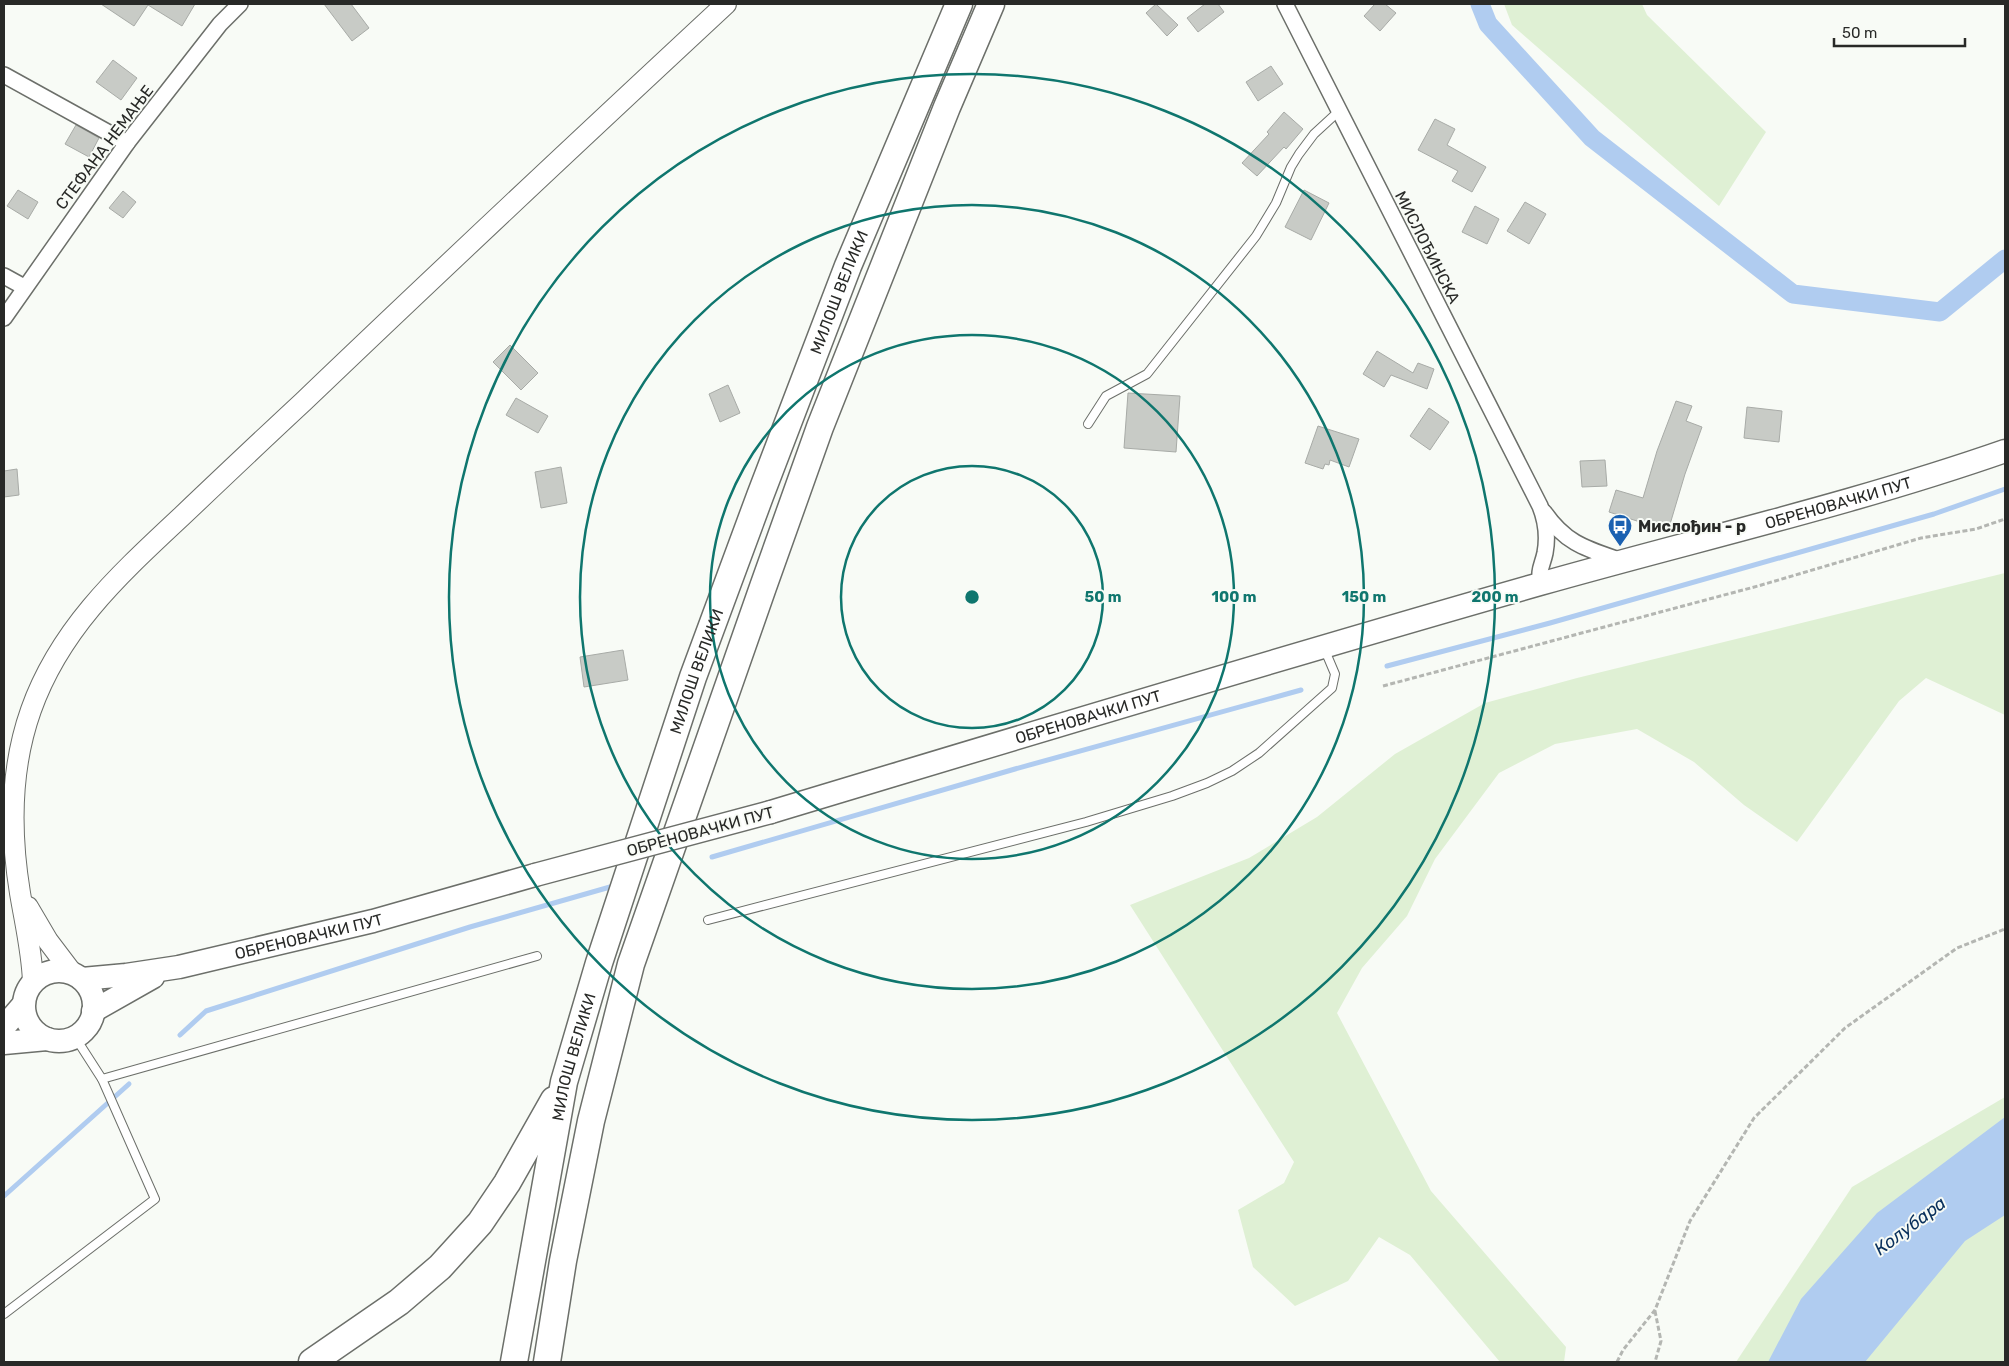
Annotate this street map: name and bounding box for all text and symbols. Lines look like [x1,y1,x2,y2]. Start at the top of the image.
scale bar [1834,15,1965,47]
text: 50 m [1842,24,1877,42]
street label: СТЕФАНА НЕМАЊЕ [52,82,157,213]
street label: МИСЛОЂИНСКА [1391,188,1464,307]
street label: МИЛОШ ВЕЛИКИ [806,227,872,357]
street label: ОБРЕНОВАЧКИ ПУТ [1763,473,1914,533]
bus stop icon: Мислођин - р [1607,513,1633,547]
place label: Мислођин - р [1638,517,1746,536]
centre of rings [963,588,981,606]
text: 50 m [1085,588,1121,606]
text: 100 m [1212,588,1256,606]
text: 150 m [1342,588,1386,606]
text: 200 m [1471,588,1519,606]
street label: МИЛОШ ВЕЛИКИ [666,606,727,737]
street label: ОБРЕНОВАЧКИ ПУТ [1013,686,1163,748]
street label: ОБРЕНОВАЧКИ ПУТ [625,803,776,860]
street label: ОБРЕНОВАЧКИ ПУТ [233,910,385,963]
street label: МИЛОШ ВЕЛИКИ [548,991,600,1122]
water label: Колубара [1870,1192,1950,1260]

